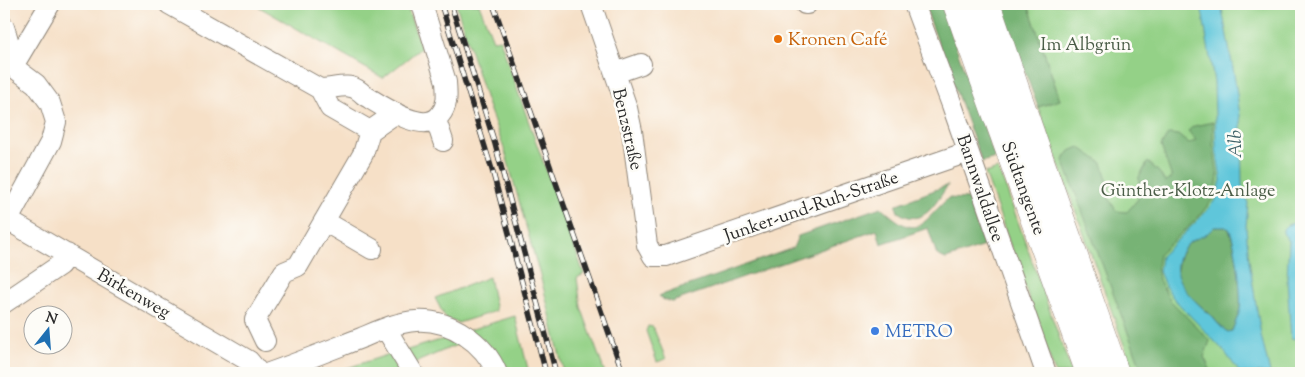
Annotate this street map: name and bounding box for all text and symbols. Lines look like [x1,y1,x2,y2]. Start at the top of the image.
place label: Kronen Café [788,28,887,54]
marker: Kronen Café [772,33,784,45]
park label: Im Albgrün [1041,33,1132,59]
street label: Benzstraße [604,86,648,173]
water label: Alb [1223,130,1250,158]
street label: Bannwaldallee [949,131,1010,246]
street label: Südtangente [993,138,1051,239]
street label: Junker-und-Ruh-Straße [720,166,902,250]
park label: Günther-Klotz-Anlage [1101,179,1275,205]
street label: Birkenweg [91,263,175,326]
north arrow [22,304,72,354]
text: N [43,308,59,331]
place label: METRO [885,320,953,346]
marker: METRO [869,325,881,337]

